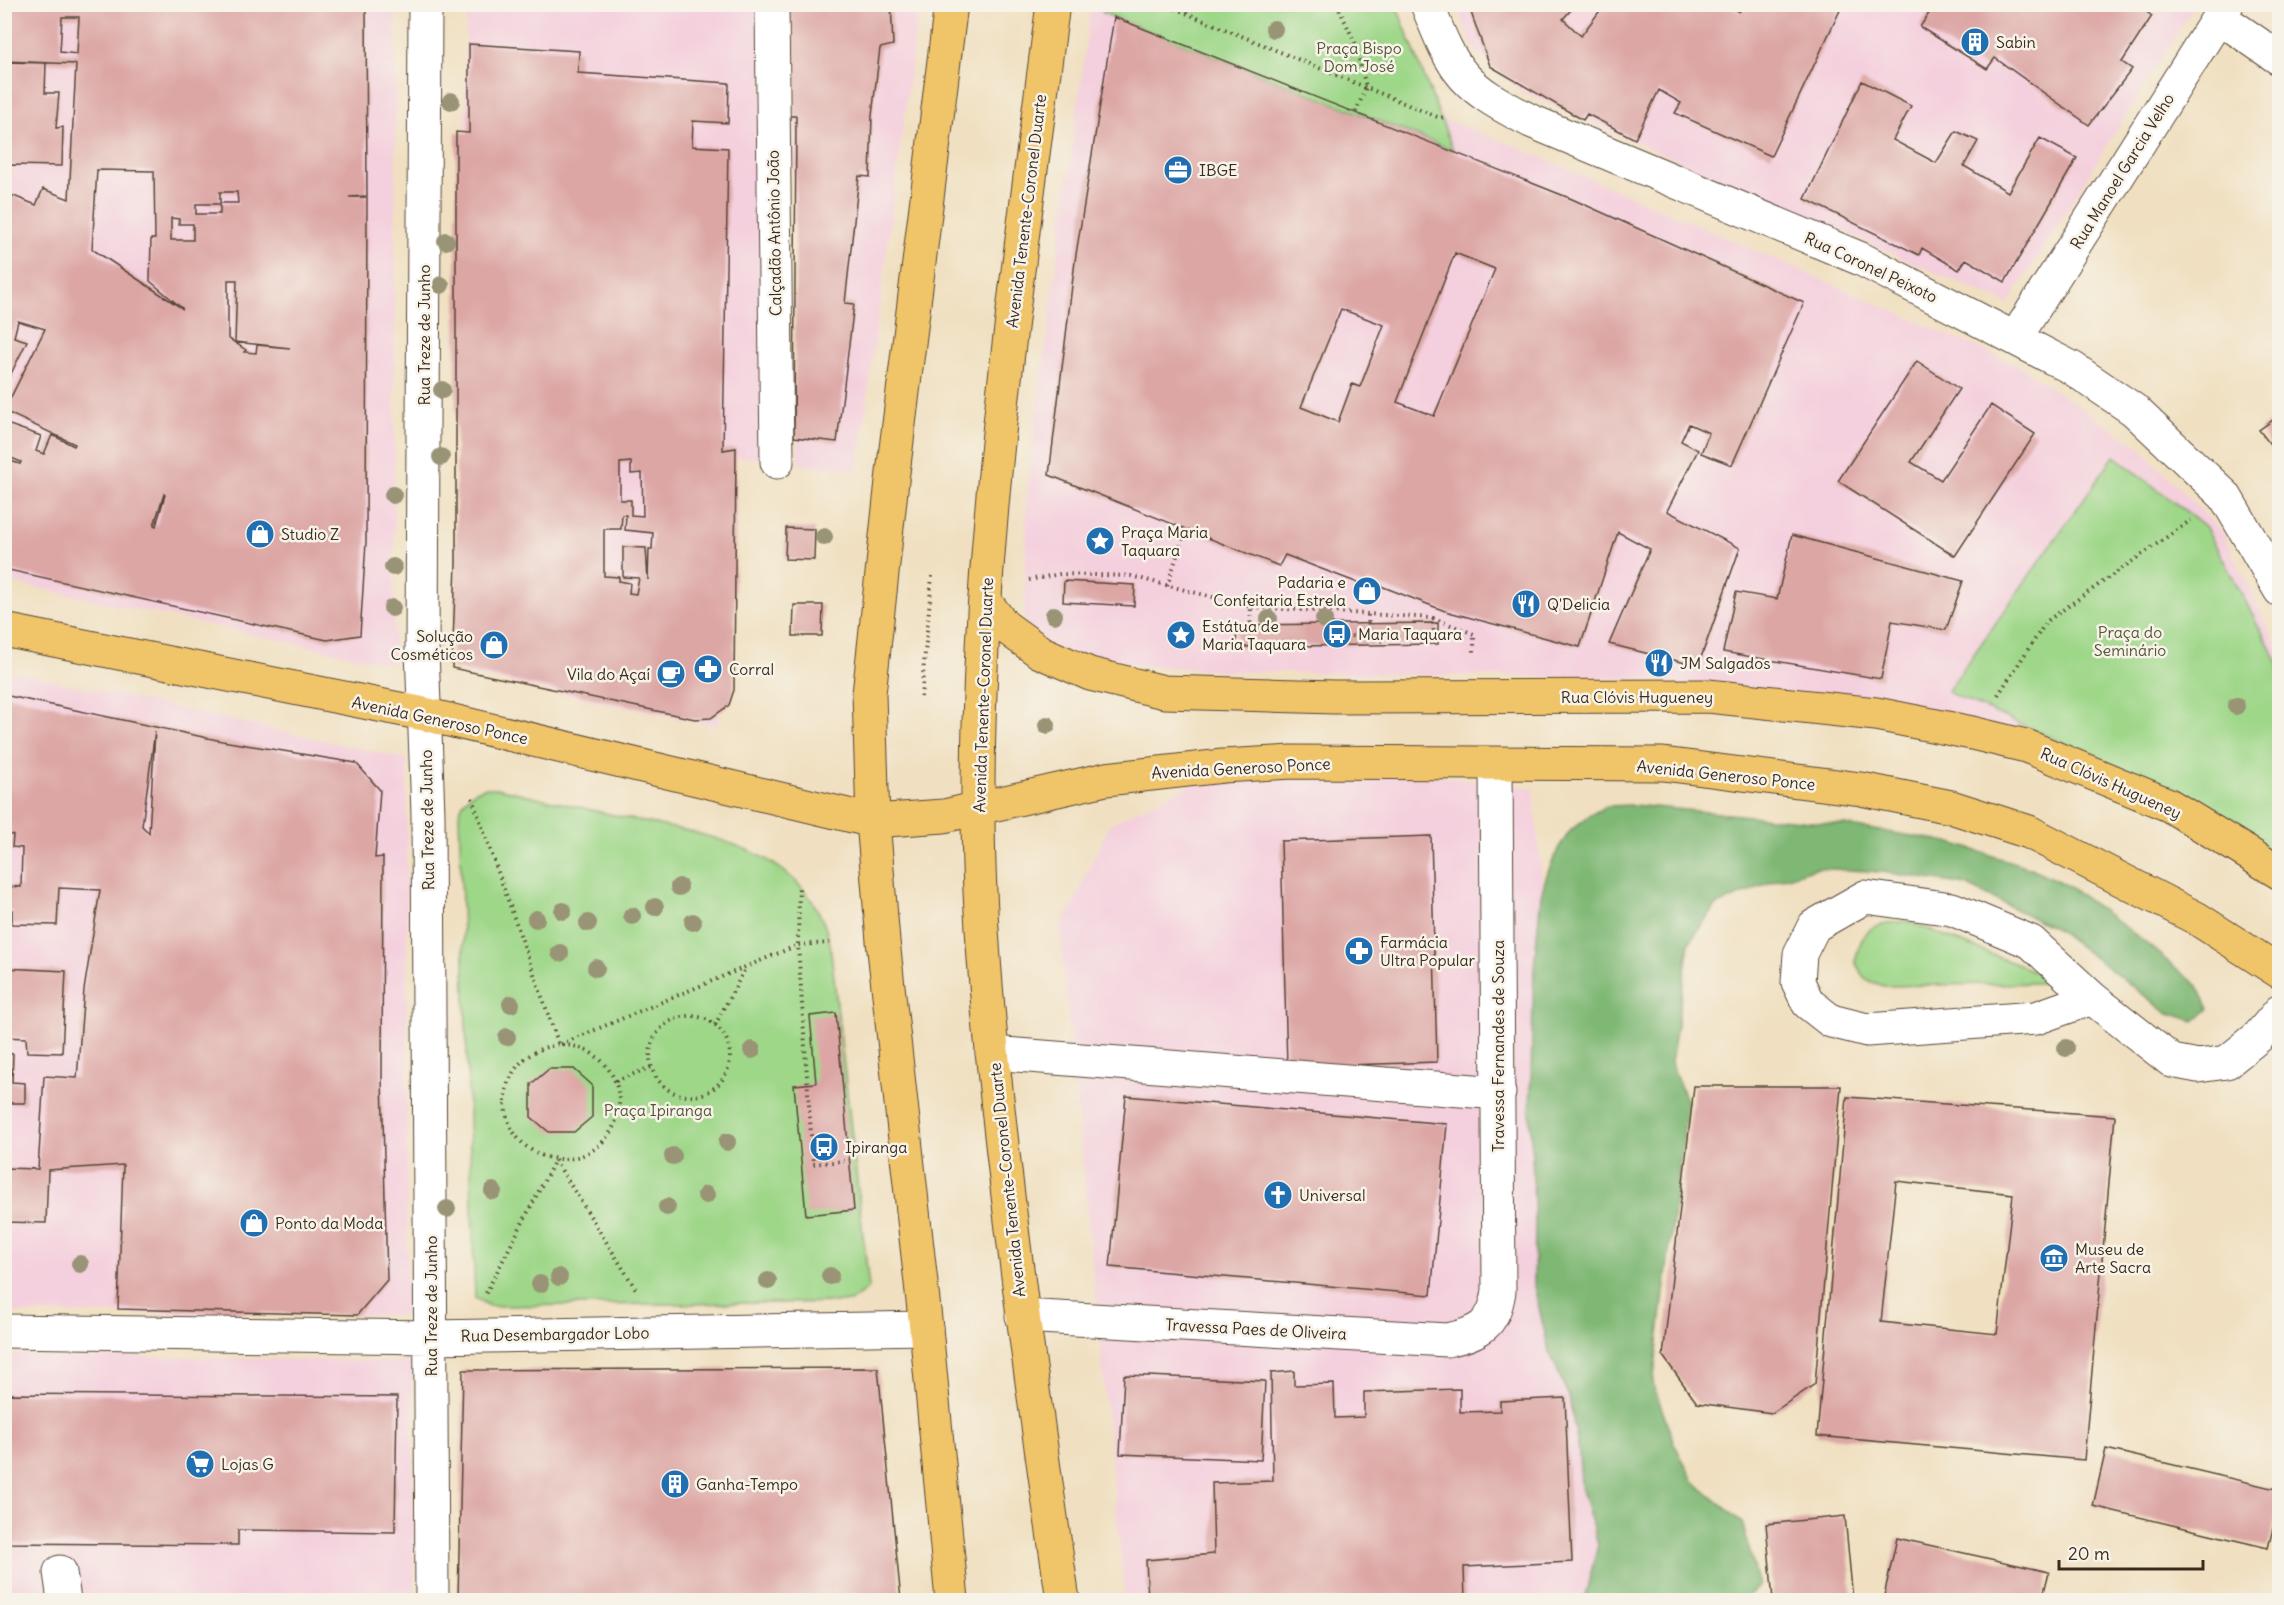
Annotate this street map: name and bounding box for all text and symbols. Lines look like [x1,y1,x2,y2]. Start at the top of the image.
building icon: Sabin [1959,26,1991,58]
place label: Sabin [1996,32,2036,52]
park label: Praça Bispo Dom José [1316,38,1402,76]
street label: Rua Manoel Garcia Velho [2066,89,2178,253]
street label: Avenida Tenente-Coronel Duarte [1002,93,1050,329]
street label: Calçadão Antônio João [763,150,785,316]
office icon: IBGE [1162,154,1194,186]
place label: IBGE [1199,160,1237,180]
street label: Rua Coronel Peixoto [1801,227,1941,307]
street label: Rua Treze de Junho [414,265,434,405]
shop icon: Studio Z [244,518,276,550]
place label: Praça Maria Taquara [1121,522,1208,560]
place label: Studio Z [281,524,339,544]
place icon: Praça Maria Taquara [1084,525,1116,557]
place label: Padaria e Confeitaria Estrela [1213,572,1346,610]
shop icon: Padaria e Confeitaria Estrela [1351,575,1383,607]
street label: Avenida Tenente-Coronel Duarte [969,577,997,813]
restaurant icon: Q'Delicia [1510,588,1542,620]
place label: Q'Delicia [1547,594,1610,614]
place label: Estátua de Maria Taquara [1202,616,1306,654]
bus stop icon: Maria Taquara [1321,618,1353,650]
place icon: Estátua de Maria Taquara [1165,619,1197,651]
park label: Praça do Seminário [2094,622,2166,660]
place label: Maria Taquara [1358,624,1462,644]
place label: Solução Cosméticos [390,626,473,664]
shop icon: Solução Cosméticos [478,629,510,661]
restaurant icon: JM Salgados [1643,647,1675,679]
pharmacy icon: Corral [692,653,724,685]
place label: JM Salgados [1680,653,1770,673]
cafe icon: Vila do Açaí [655,658,687,690]
place label: Corral [729,659,774,679]
place label: Vila do Açaí [567,664,650,684]
street label: Rua Clóvis Hugueney [1561,687,1713,707]
street label: Avenida Generoso Ponce [350,692,530,748]
street label: Rua Clóvis Hugueney [2037,743,2185,823]
street label: Rua Treze de Junho [416,749,438,891]
street label: Avenida Generoso Ponce [1151,753,1331,783]
street label: Avenida Generoso Ponce [1636,756,1816,794]
place label: Farmácia Ultra Popular [1380,932,1476,970]
pharmacy icon: Farmácia Ultra Popular [1343,935,1375,967]
street label: Travessa Fernandes de Souza [1488,940,1508,1152]
street label: Avenida Tenente-Coronel Duarte [985,1062,1029,1298]
park label: Praça Ipiranga [604,1100,712,1120]
bus stop icon: Ipiranga [808,1131,840,1163]
place label: Ipiranga [845,1137,907,1157]
church icon: Universal [1262,1179,1294,1211]
place label: Universal [1299,1185,1366,1205]
shop icon: Ponto da Moda [238,1207,270,1239]
place label: Ponto da Moda [275,1213,383,1233]
street label: Rua Treze de Junho [421,1236,441,1376]
place label: Museu de Arte Sacra [2075,1239,2151,1277]
museum icon: Museu de Arte Sacra [2038,1242,2070,1274]
street label: Travessa Paes de Oliveira [1165,1314,1347,1344]
street label: Rua Desembargador Lobo [461,1322,649,1346]
supermarket icon: Lojas G [184,1448,216,1480]
place label: Lojas G [221,1454,274,1474]
building icon: Ganha-Tempo [659,1468,691,1500]
place label: Ganha-Tempo [696,1474,798,1494]
scale bar [2059,1533,2203,1571]
text: 20 m [2068,1542,2110,1565]

